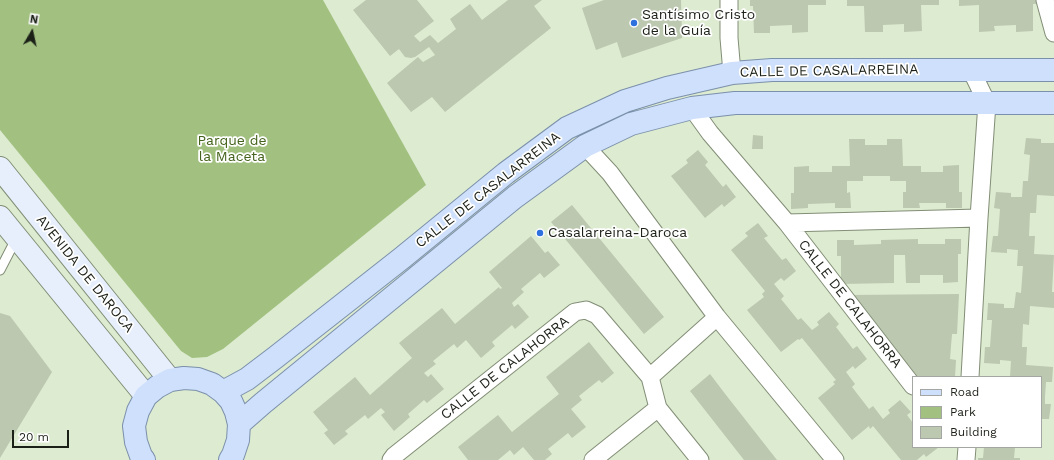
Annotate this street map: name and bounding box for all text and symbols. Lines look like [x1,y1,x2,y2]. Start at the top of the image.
place label: Santísimo Cristo de la Guía [642,7,755,40]
north arrow [12,12,52,52]
text: N [29,13,39,27]
marker: Santísimo Cristo de la Guía [629,18,639,28]
street label: CALLE DE CASALARREINA [739,61,919,81]
street label: CALLE DE CASALARREINA [412,128,564,252]
park label: Parque de la Maceta [197,133,267,166]
street label: AVENIDA DE DAROCA [33,212,137,336]
place label: Casalarreina-Daroca [548,225,687,241]
marker: Casalarreina-Daroca [535,228,545,238]
street label: CALLE DE CALAHORRA [795,237,905,371]
street label: CALLE DE CALAHORRA [438,313,572,423]
legend [912,376,1042,448]
text: Road [950,385,979,399]
text: Park [950,405,976,419]
scale bar [14,422,71,448]
text: Building [950,425,997,439]
text: 20 m [19,430,49,444]

